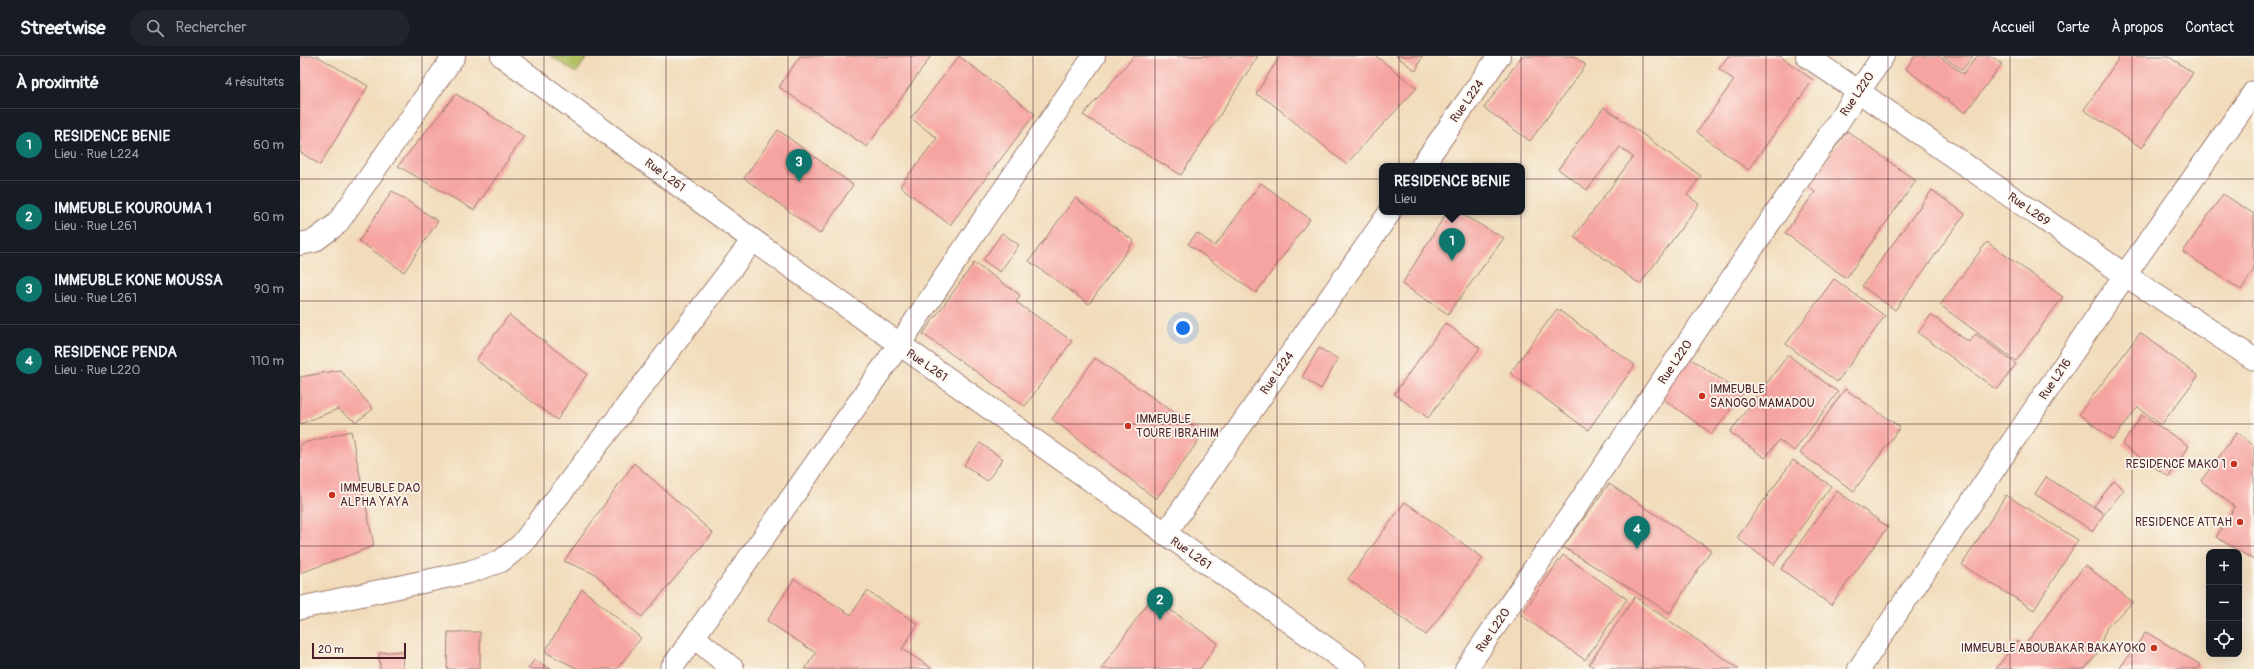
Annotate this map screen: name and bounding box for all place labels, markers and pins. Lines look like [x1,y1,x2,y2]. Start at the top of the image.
pin: 3 [786,149,812,182]
pin: 1 [1439,228,1465,261]
place label: IMMEUBLE SANOGO MAMADOU [1710,382,1815,411]
marker: IMMEUBLE SANOGO MAMADOU [1697,391,1707,401]
place label: IMMEUBLE TOURE IBRAHIM [1136,412,1219,441]
marker: IMMEUBLE TOURE IBRAHIM [1123,421,1133,431]
place label: RESIDENCE MAKO 1 [2125,457,2226,472]
marker: RESIDENCE MAKO 1 [2229,459,2239,469]
place label: IMMEUBLE DAO ALPHA YAYA [340,481,421,510]
marker: IMMEUBLE DAO ALPHA YAYA [327,490,337,500]
place label: RESIDENCE ATTAH [2135,515,2232,530]
pin: 4 [1624,516,1650,549]
marker: RESIDENCE ATTAH [2235,517,2245,527]
pin: 2 [1147,587,1173,620]
place label: IMMEUBLE ABOUBAKAR BAKAYOKO [1961,641,2146,656]
marker: IMMEUBLE ABOUBAKAR BAKAYOKO [2149,643,2159,653]

